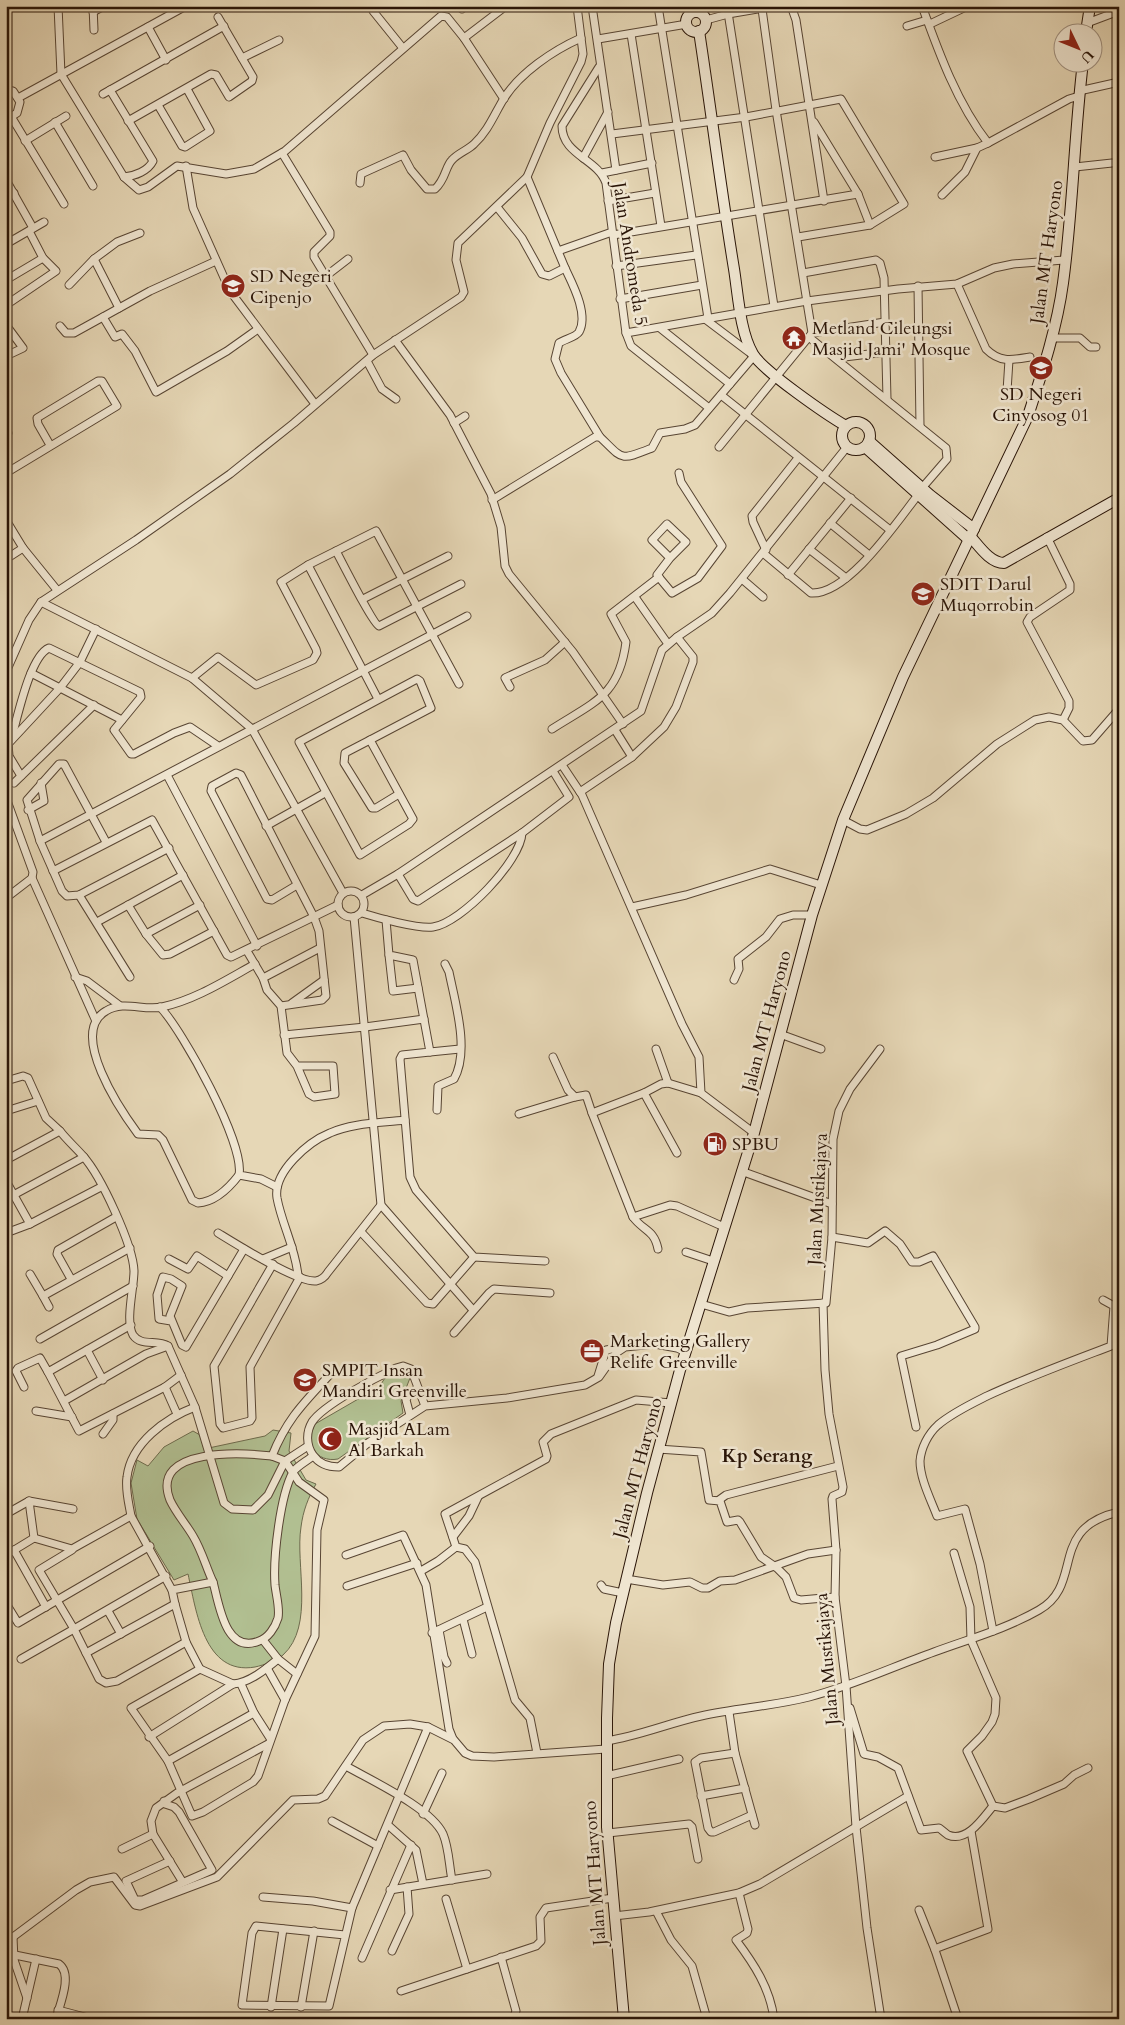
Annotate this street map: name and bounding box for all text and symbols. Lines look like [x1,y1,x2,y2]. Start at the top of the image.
north arrow [1052,22,1102,72]
text: U [1076,46,1098,68]
street label: Jalan Andromeda 5 [606,177,654,328]
street label: Jalan MT Haryono [1024,178,1069,328]
place label: SD Negeri Cipenjo [250,264,332,310]
school or university icon: SD Negeri Cipenjo [220,273,246,299]
place label: Metland Cileungsi Masjid Jami' Mosque [812,316,971,362]
temple icon: Metland Cileungsi Masjid Jami' Mosque [781,325,807,351]
school or university icon: SD Negeri Cinyosog 01 [1028,355,1054,381]
place label: SD Negeri Cinyosog 01 [992,382,1090,428]
place label: SDIT Darul Muqorrobin [940,572,1035,618]
school or university icon: SDIT Darul Muqorrobin [910,581,936,607]
street label: Jalan MT Haryono [735,948,798,1097]
fuel station icon: SPBU [702,1131,728,1157]
place label: SPBU [732,1132,779,1157]
street label: Jalan Mustikajaya [802,1132,834,1269]
place label: Marketing Gallery Relife Greenville [610,1329,751,1375]
office icon: Marketing Gallery Relife Greenville [579,1338,605,1364]
place label: SMPIT Insan Mandiri Greenville [322,1358,467,1404]
school or university icon: SMPIT Insan Mandiri Greenville [292,1367,318,1393]
street label: Jalan MT Haryono [606,1395,669,1544]
place label: Masjid ALam Al Barkah [348,1417,451,1463]
mosque icon: Masjid ALam Al Barkah [317,1426,343,1452]
district label: Kp Serang [722,1443,813,1469]
street label: Jalan Mustikajaya [809,1592,845,1729]
street label: Jalan MT Haryono [577,1800,613,1949]

